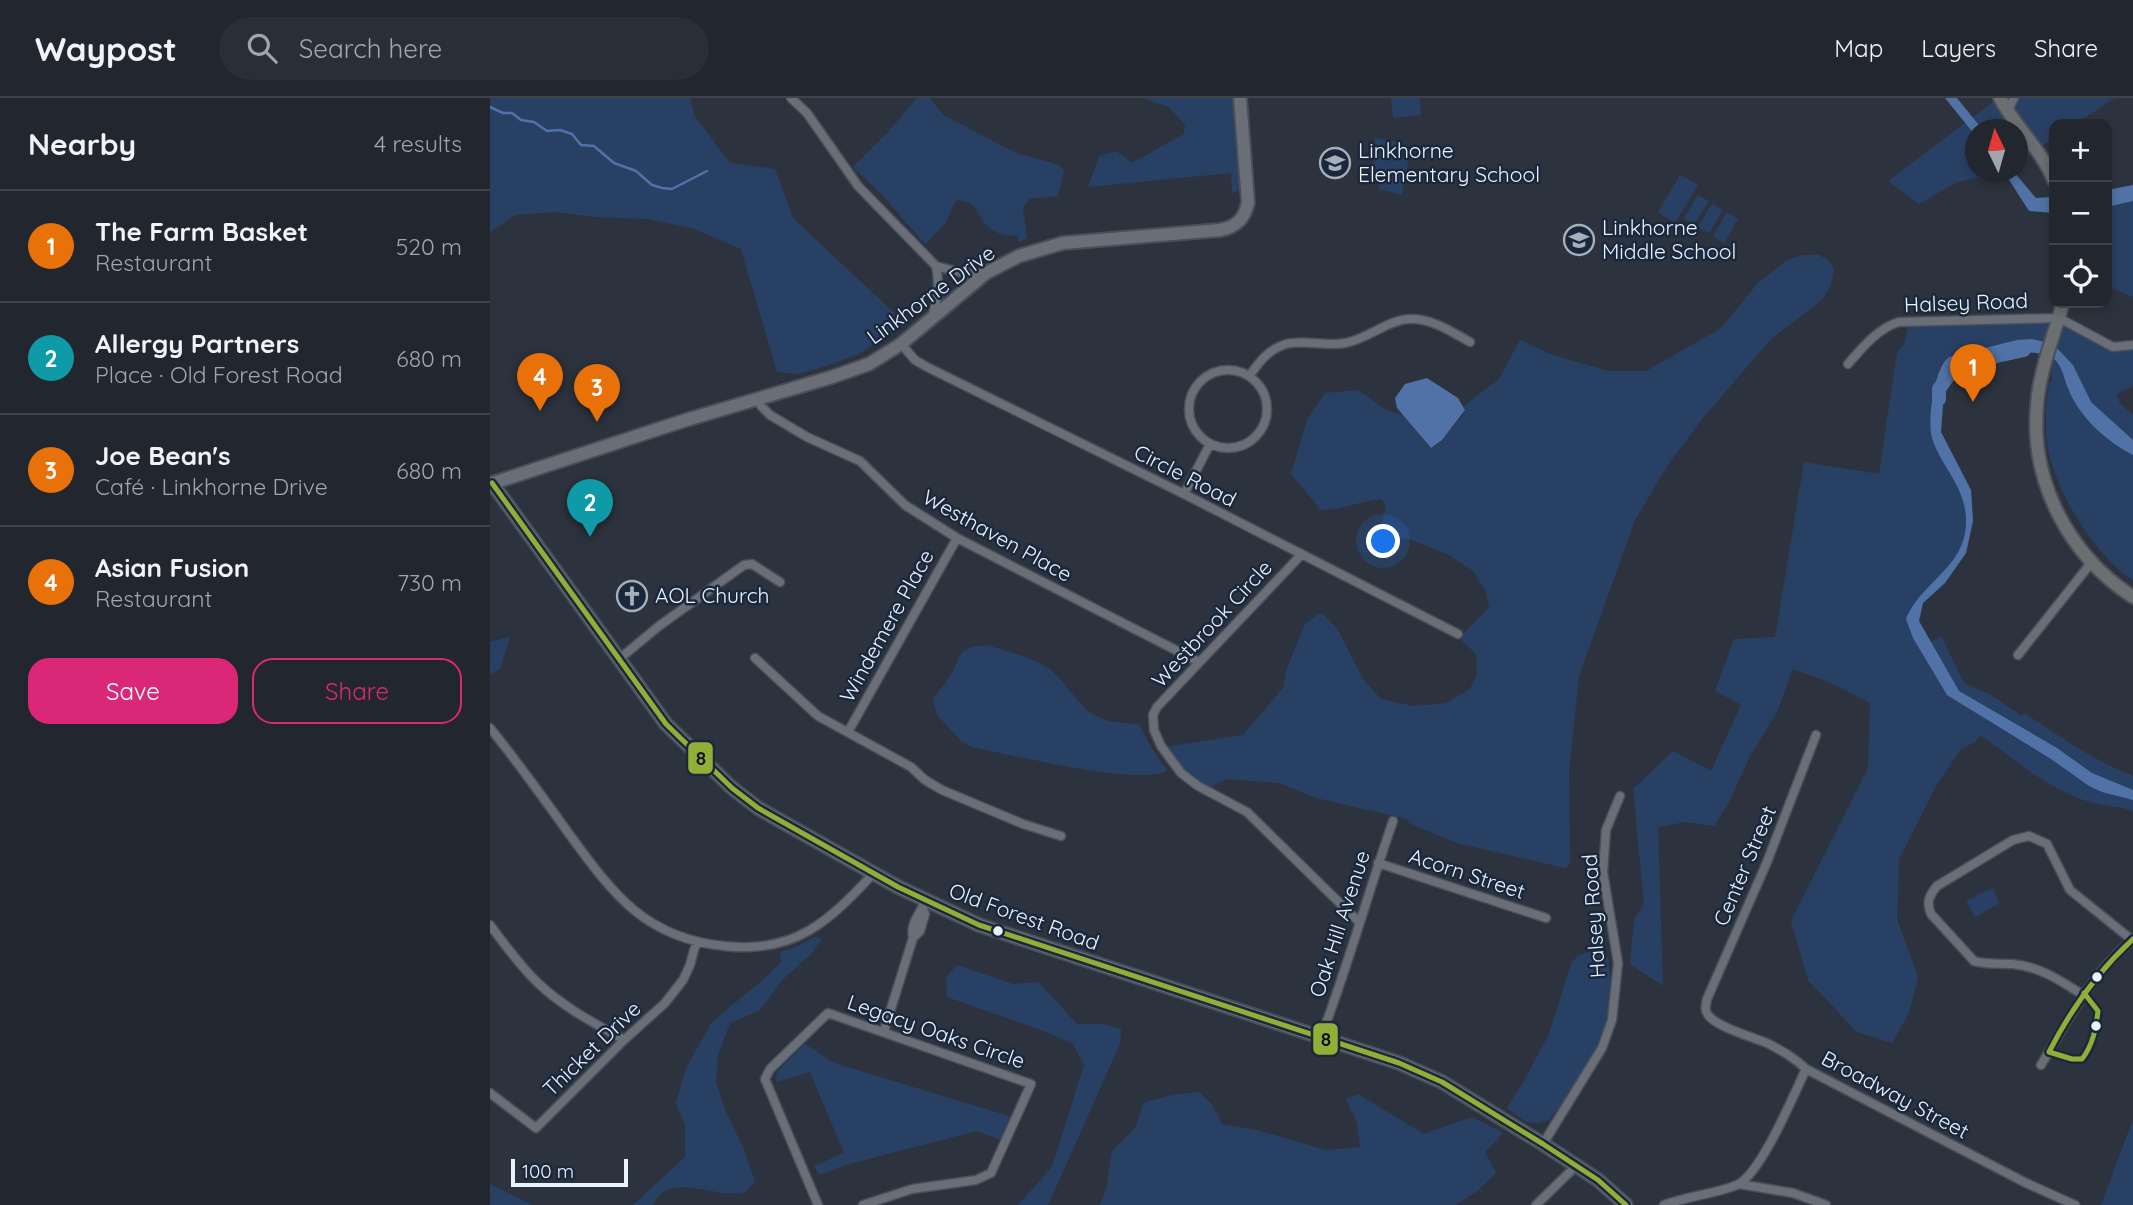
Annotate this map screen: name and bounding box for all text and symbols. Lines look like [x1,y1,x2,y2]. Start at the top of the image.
search box [219,17,709,80]
text: Waypost [35,28,177,69]
icon: search [243,29,281,67]
text: Search here [299,32,442,65]
text: Map [1834,33,1883,63]
text: Layers [1921,33,1996,63]
text: Share [2034,33,2098,63]
north arrow [1965,119,2028,182]
map controls [2049,119,2112,308]
button: + [2049,119,2112,182]
text: Nearby [28,125,136,163]
text: 4 results [374,129,462,158]
place label: Linkhorne Elementary School [1358,137,1540,187]
school or university icon: Linkhorne Elementary School [1318,146,1352,180]
button: − [2049,182,2112,245]
place label: Linkhorne Middle School [1602,214,1736,264]
text: The Farm Basket [95,215,308,248]
school or university icon: Linkhorne Middle School [1562,223,1596,257]
text: 1 [47,232,55,261]
text: 520 m [396,232,462,261]
street label: Linkhorne Drive [861,239,1000,349]
button: locate [2049,245,2112,308]
text: Restaurant [95,248,212,277]
street label: Halsey Road [1904,287,2028,317]
text: Allergy Partners [95,327,299,360]
text: 2 [44,344,58,373]
text: 680 m [396,344,462,373]
pin: 1 [1950,344,1996,402]
pin: 4 [517,353,563,411]
text: Place · Old Forest Road [95,360,343,389]
pin: 3 [574,364,620,422]
street label: Circle Road [1130,438,1241,512]
text: Joe Bean's [95,439,231,472]
text: 3 [45,456,57,485]
text: 680 m [396,456,462,485]
text: Café · Linkhorne Drive [95,472,328,501]
pin: 2 [567,479,613,537]
street label: Westhaven Place [918,483,1077,587]
your location [1366,524,1400,558]
street label: Windemere Place [833,545,939,706]
text: Asian Fusion [95,551,249,584]
street label: Westbrook Circle [1146,554,1277,692]
text: 4 [44,568,58,597]
text: 730 m [397,568,462,597]
church icon: AOL Church [615,579,649,613]
place label: AOL Church [655,582,770,608]
text: Restaurant [95,584,212,613]
button: Save [28,658,238,724]
button: Share [252,658,462,724]
line badge: 8 [687,741,714,775]
text: 8 [696,746,706,770]
street label: Center Street [1707,802,1781,930]
street label: Acorn Street [1406,842,1529,904]
street label: Oak Hill Avenue [1303,847,1375,1000]
street label: Halsey Road [1576,853,1610,979]
street label: Old Forest Road [946,877,1103,955]
unlabelled marker [991,924,1005,938]
unlabelled marker [2090,970,2104,984]
street label: Legacy Oaks Circle [844,988,1028,1074]
street label: Thicket Drive [537,995,646,1101]
unlabelled marker [2089,1019,2103,1033]
line badge: 8 [1312,1022,1339,1056]
text: 8 [1321,1027,1331,1051]
street label: Broadway Street [1817,1044,1974,1144]
scale bar [511,1156,628,1188]
text: 100 m [522,1159,574,1183]

